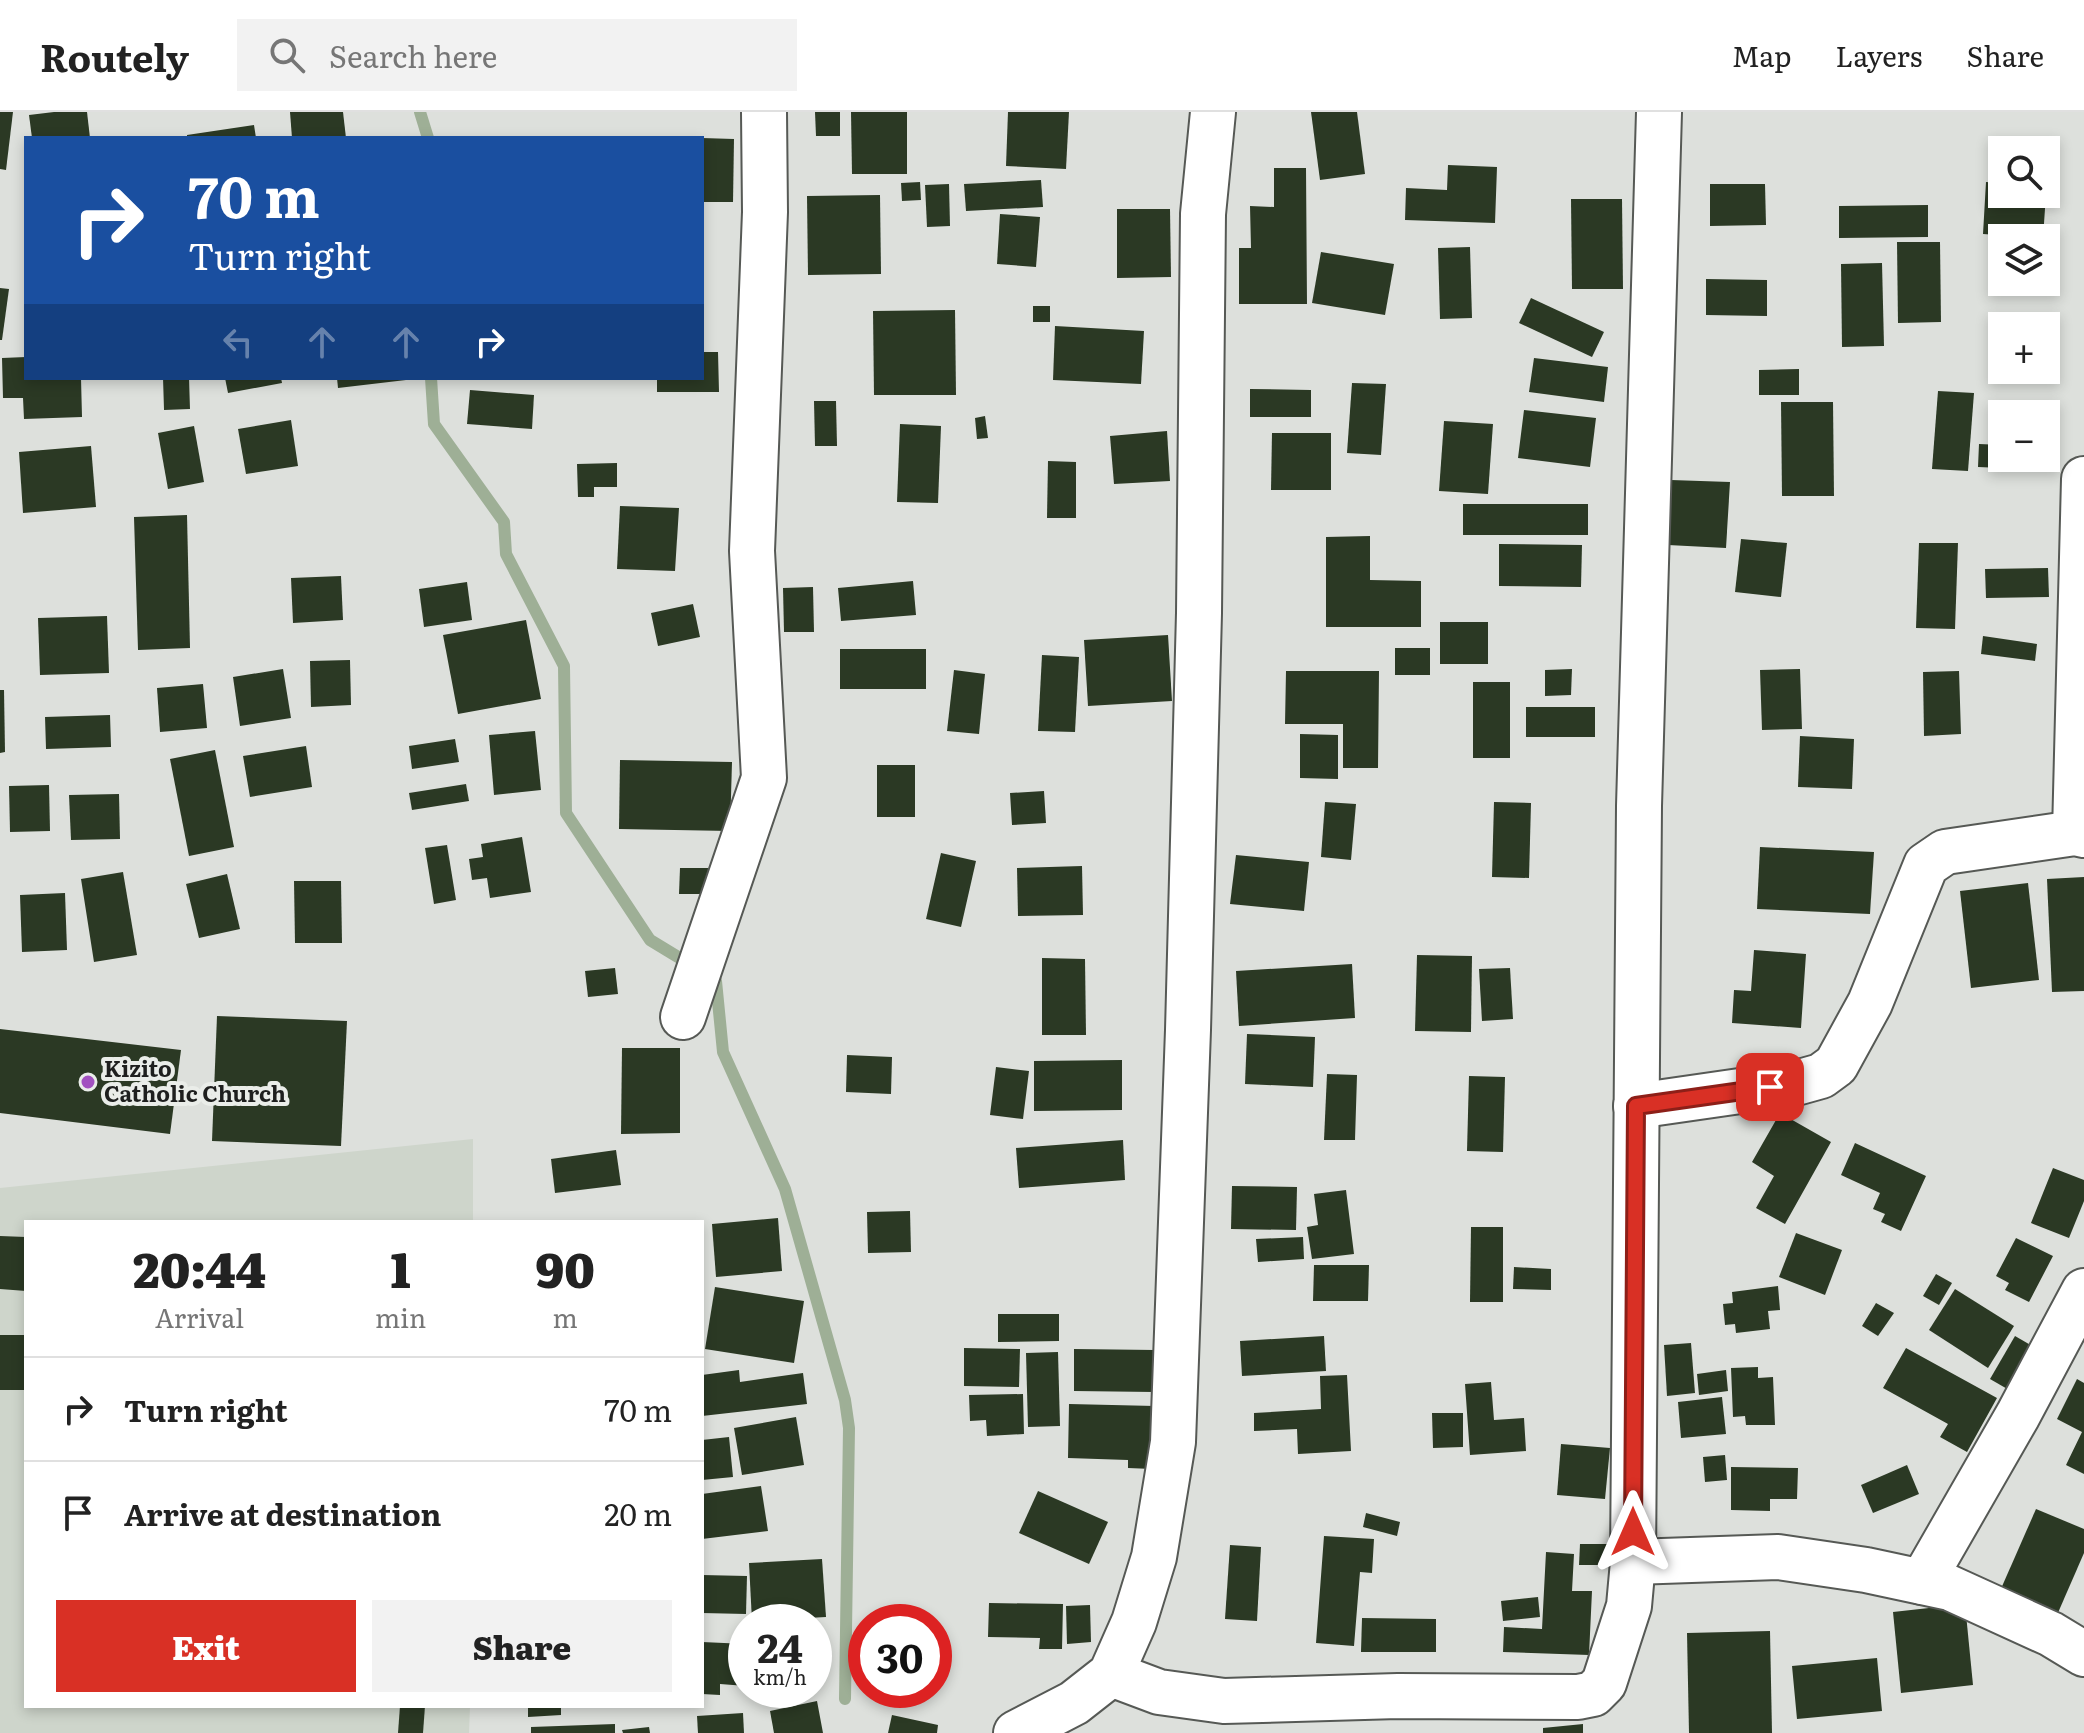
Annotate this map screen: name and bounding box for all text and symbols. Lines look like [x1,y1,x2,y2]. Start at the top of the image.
search box [237,19,797,91]
text: Routely [40,27,189,84]
icon: search [265,33,309,77]
text: Search here [329,33,497,77]
text: Map [1732,34,1791,76]
text: Layers [1835,34,1922,76]
text: Share [1966,34,2044,76]
map controls [1988,136,2060,472]
button: search [1988,136,2060,208]
text: 70 m [188,152,320,235]
icon: right [56,168,160,272]
button: layers [1988,224,2060,296]
text: Turn right [188,228,371,281]
button: + [1988,312,2060,384]
icon: left [216,320,260,364]
icon: ahead [300,320,344,364]
icon: ahead [384,320,428,364]
icon: right [468,320,512,364]
button: − [1988,400,2060,472]
place label: Kizito Catholic Church [104,1051,286,1109]
pin [1736,1053,1804,1121]
icon: arrive [1748,1065,1792,1109]
marker: Kizito Catholic Church [79,1073,97,1091]
text: 20:44 [133,1232,266,1303]
text: 1 [391,1232,411,1303]
text: 90 [535,1232,595,1303]
text: Arrival [155,1297,244,1336]
text: min [375,1297,426,1336]
text: m [552,1297,578,1336]
icon: right [56,1387,100,1431]
text: Turn right [124,1387,288,1431]
text: 70 m [604,1387,672,1431]
position arrow [1591,1490,1675,1574]
icon: arrive [56,1491,100,1535]
text: Arrive at destination [124,1491,441,1535]
text: 20 m [604,1491,672,1535]
button: Exit [56,1600,356,1692]
button: Share [372,1600,672,1692]
speed limit sign: 30 [848,1604,952,1708]
text: 24 [757,1616,803,1675]
text: km/h [753,1661,807,1691]

